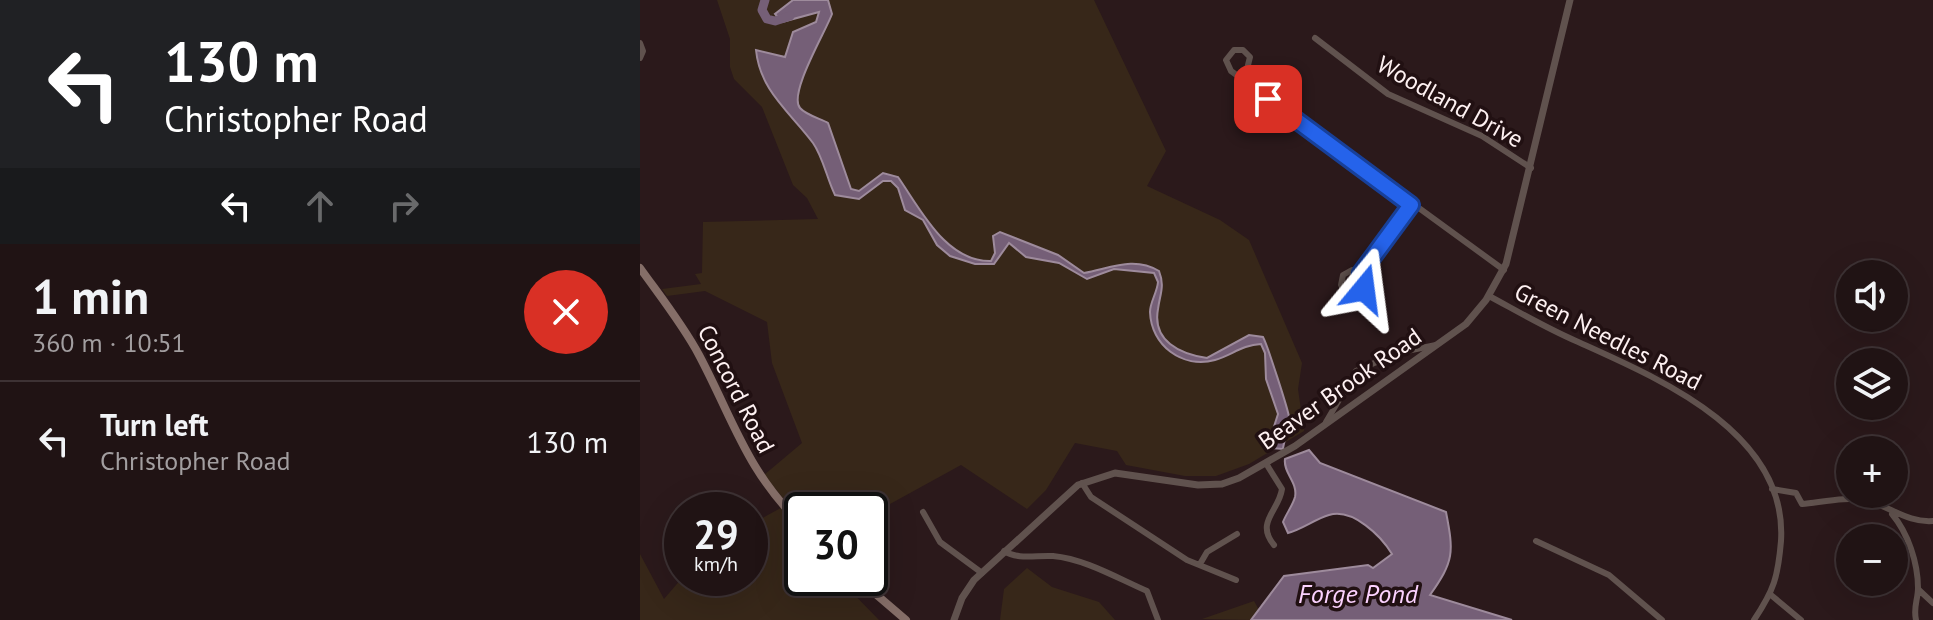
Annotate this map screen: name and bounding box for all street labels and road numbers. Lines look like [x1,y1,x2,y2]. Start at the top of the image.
street label: Woodland Drive [1372,49,1529,155]
street label: Green Needles Road [1509,276,1707,397]
street label: Concord Road [691,319,782,458]
street label: Beaver Brook Road [1252,321,1427,456]

